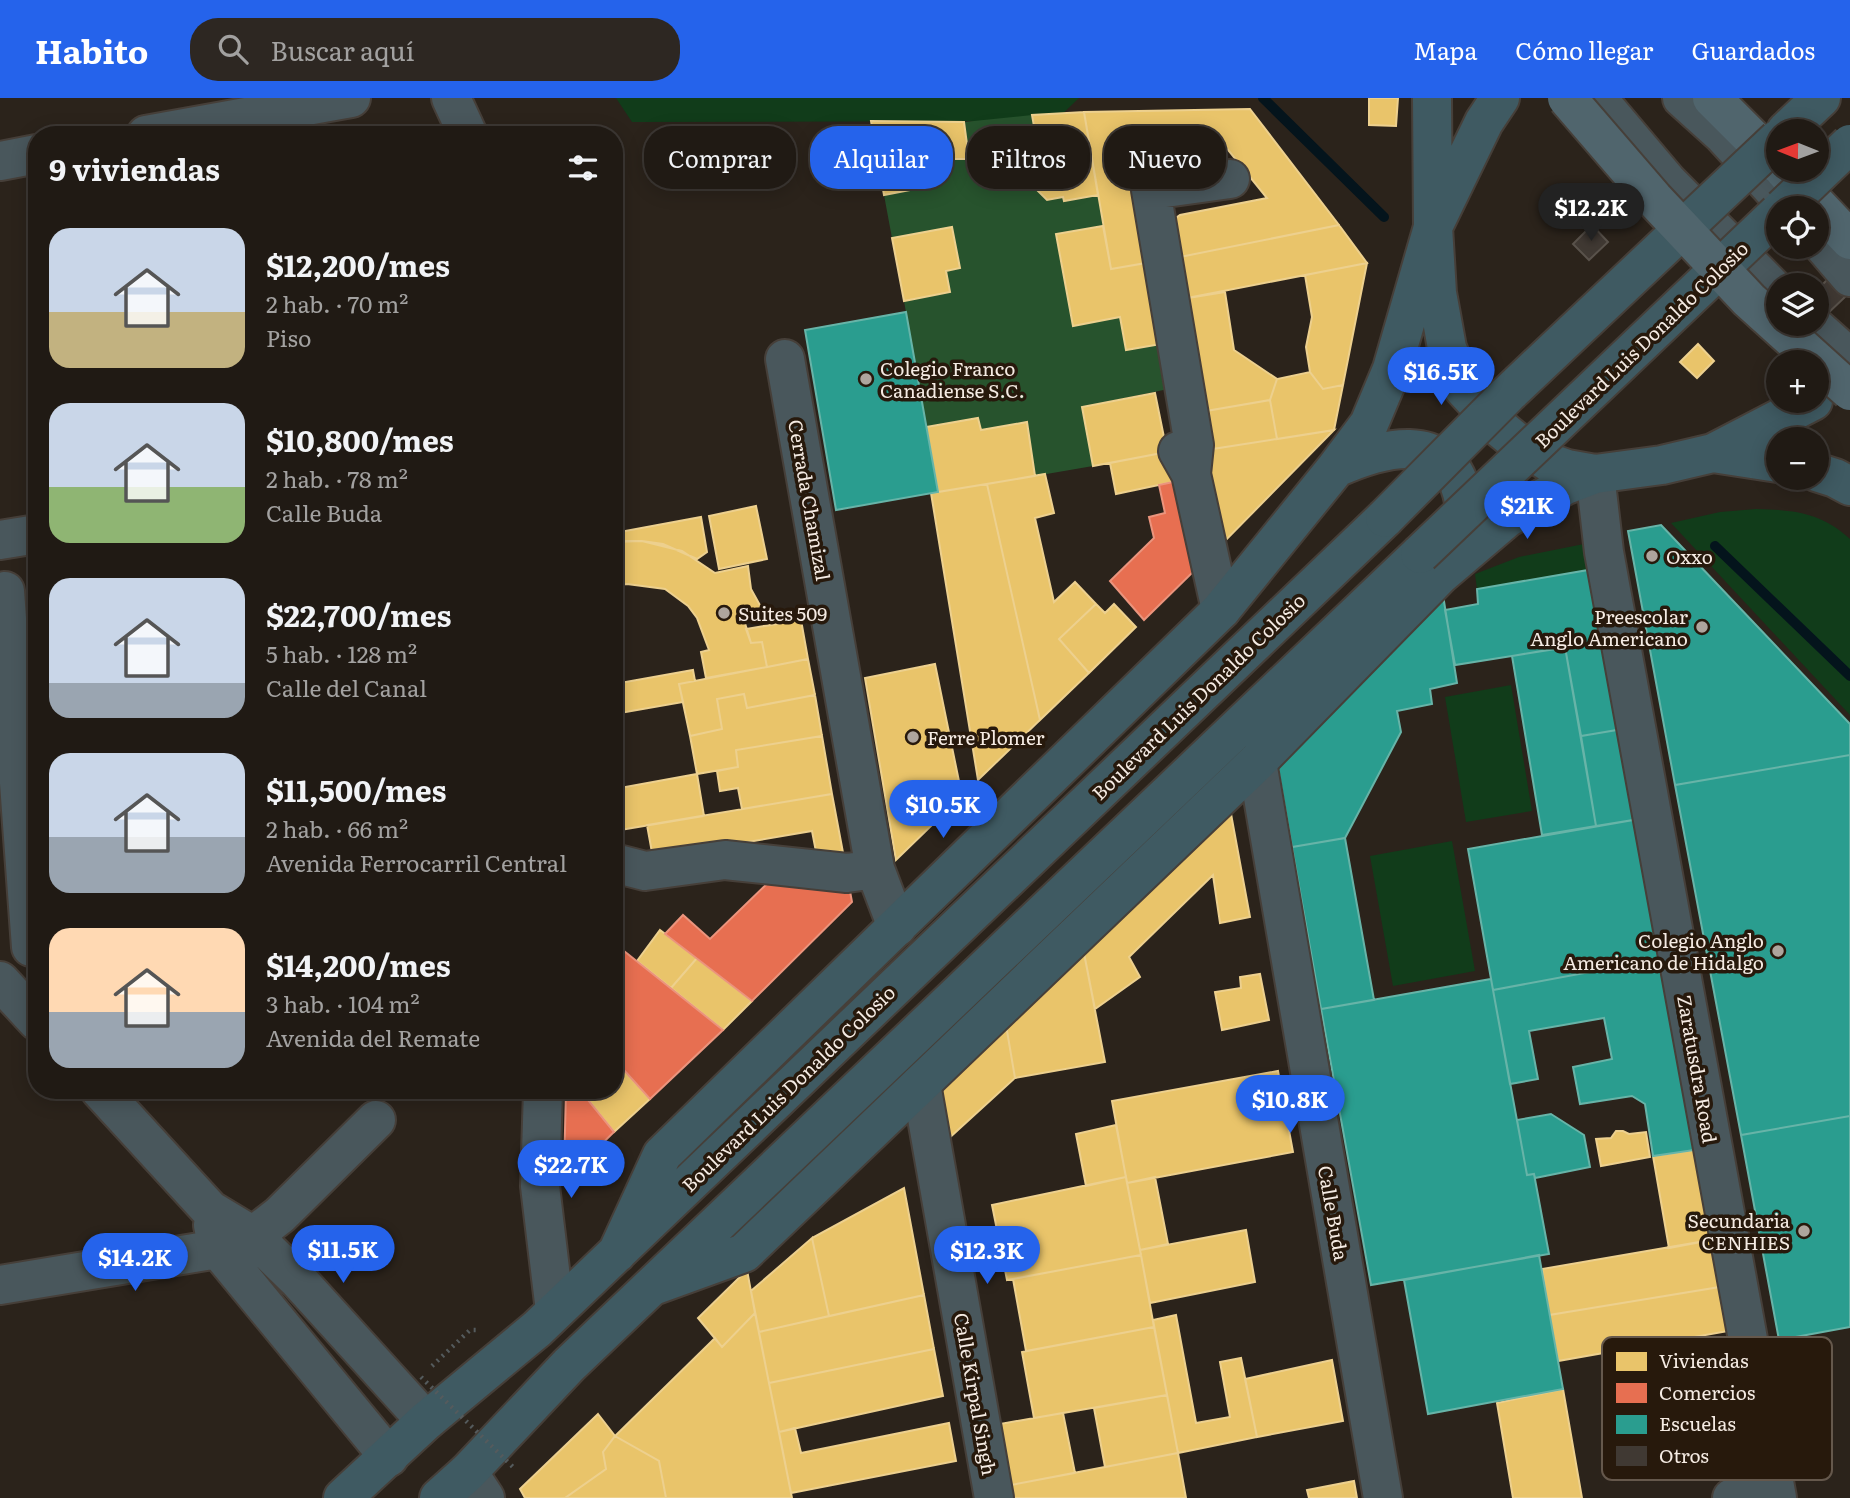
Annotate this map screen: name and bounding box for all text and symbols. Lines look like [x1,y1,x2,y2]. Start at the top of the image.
search box [190,18,680,81]
text: Habito [35,25,148,74]
icon: search [214,30,252,68]
text: Buscar aquí [270,30,414,69]
text: Mapa [1413,32,1477,67]
text: Cómo llegar [1515,32,1653,67]
text: Guardados [1691,32,1815,67]
north arrow [1766,119,1829,182]
map controls [1766,119,1829,490]
chip: Comprar [644,126,796,189]
chip: Alquilar [810,126,953,189]
chip: Filtros [967,126,1090,189]
chip: Nuevo [1104,126,1226,189]
text: 9 viviendas [49,146,220,190]
icon: filters [564,149,602,187]
pin: $12.2K [1534,184,1648,243]
text: $12.2K [1554,189,1628,223]
button: locate [1766,196,1829,259]
street label: Boulevard Luis Donaldo Colosio [1528,234,1754,454]
text: $12,200/mes [266,242,450,286]
icon: home [105,256,189,340]
button: layers [1766,273,1829,336]
text: 2 hab. · 70 m² [266,286,408,320]
text: Piso [266,320,311,354]
pin: $16.5K [1384,348,1498,407]
button: + [1766,350,1829,413]
text: $16.5K [1404,353,1478,387]
place label: Colegio Franco Canadiense S.C. [880,354,1025,404]
marker: Colegio Franco Canadiense S.C. [858,371,874,387]
text: $10,800/mes [266,417,454,461]
street label: Cerrada Chamizal [782,417,838,583]
button: − [1766,427,1829,490]
icon: home [105,431,189,515]
text: 2 hab. · 78 m² [266,461,408,495]
pin: $21K [1486,482,1568,541]
text: $21K [1500,487,1554,521]
text: Calle Buda [266,495,382,529]
place label: Oxxo [1666,542,1713,570]
marker: Oxxo [1644,548,1660,564]
street label: Boulevard Luis Donaldo Colosio [1085,586,1311,806]
text: $22,700/mes [266,592,452,636]
place label: Suites 509 [738,599,827,627]
place label: Preescolar Anglo Americano [1530,602,1688,652]
marker: Suites 509 [716,605,732,621]
icon: home [105,606,189,690]
marker: Preescolar Anglo Americano [1694,619,1710,635]
text: 5 hab. · 128 m² [266,636,417,670]
text: Calle del Canal [266,670,427,704]
place label: Ferre Plomer [927,723,1045,751]
marker: Ferre Plomer [905,729,921,745]
text: $11,500/mes [266,767,446,811]
pin: $10.5K [886,780,1000,840]
icon: home [105,781,189,865]
text: $10.5K [905,786,981,820]
text: 2 hab. · 66 m² [266,811,408,845]
text: Avenida Ferrocarril Central [266,845,567,879]
place label: Colegio Anglo Americano de Hidalgo [1563,926,1764,976]
text: $14,200/mes [266,942,451,986]
marker: Colegio Anglo Americano de Hidalgo [1770,943,1786,959]
icon: home [105,956,189,1040]
street label: Boulevard Luis Donaldo Colosio [675,978,901,1198]
text: 3 hab. · 104 m² [266,986,420,1020]
street label: Zaratusdra Road [1671,993,1725,1146]
text: Avenida del Remate [266,1020,480,1054]
pin: $10.8K [1233,1076,1347,1135]
text: $10.8K [1252,1081,1328,1115]
pin: $22.7K [514,1140,628,1200]
text: $22.7K [534,1146,608,1180]
street label: Calle Buda [1312,1163,1356,1263]
place label: Secundaria CENHIES [1688,1206,1791,1256]
marker: Secundaria CENHIES [1796,1223,1812,1239]
pin: $11.5K [286,1226,400,1285]
pin: $12.3K [930,1226,1044,1286]
text: $11.5K [308,1231,378,1265]
text: $12.3K [950,1232,1024,1266]
pin: $14.2K [78,1234,192,1293]
text: $14.2K [98,1239,172,1273]
street label: Calle Kirpal Singh [948,1311,1004,1477]
legend [1602,1337,1832,1480]
text: Viviendas [1659,1346,1749,1374]
text: Comercios [1659,1378,1756,1406]
text: Escuelas [1659,1409,1736,1437]
text: Otros [1659,1441,1709,1469]

